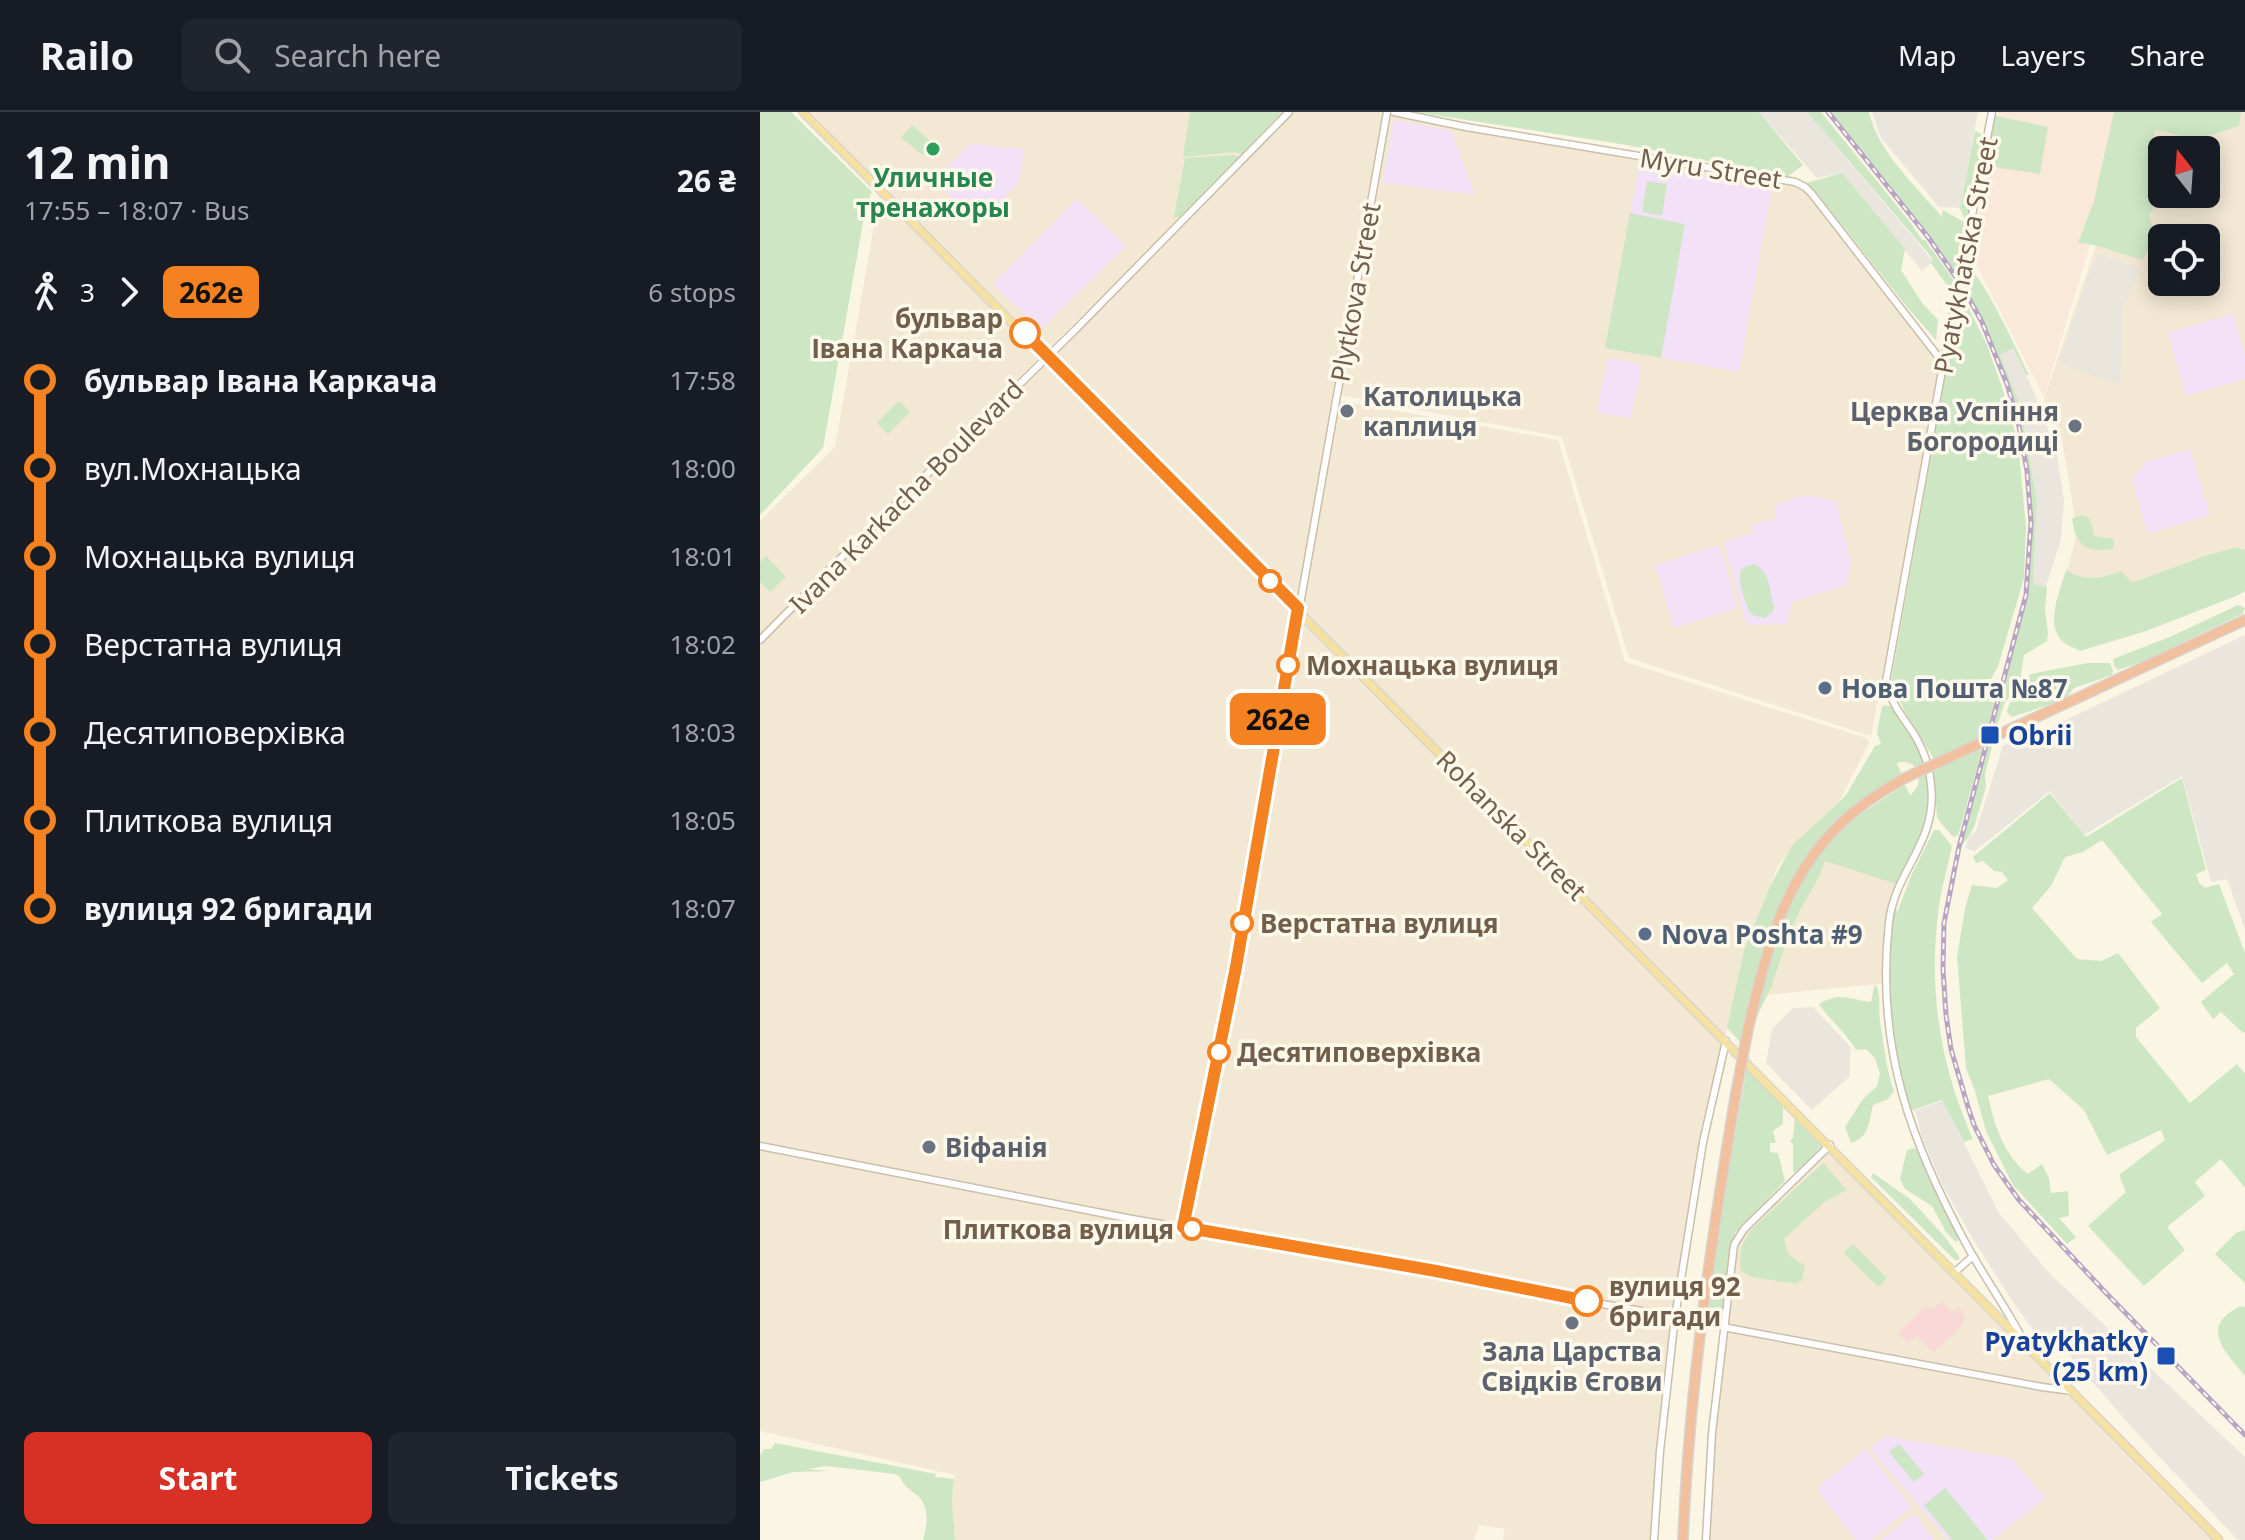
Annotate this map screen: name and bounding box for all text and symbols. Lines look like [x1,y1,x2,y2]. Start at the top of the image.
search box [182,19,742,91]
text: Railo [40,29,134,81]
icon: search [210,33,254,77]
text: Search here [274,35,441,76]
text: Map [1898,36,1956,74]
text: Layers [2000,36,2086,74]
text: Share [2130,36,2205,74]
text: 12 min [24,132,170,192]
street label: Pyatykhatska Street [1924,134,2006,376]
north arrow [2148,136,2220,208]
map controls [2148,136,2220,296]
street label: Myru Street [1638,139,1784,197]
marker: Уличные тренажоры [924,140,942,158]
place label: Уличные тренажоры [856,159,1010,225]
text: 26 ₴ [677,160,736,201]
text: 17:55 – 18:07 · Bus [24,192,249,228]
street label: Plytkova Street [1322,200,1388,384]
button: locate [2148,224,2220,296]
icon: walk [24,270,68,314]
icon: forward [107,270,151,314]
text: 262е [179,273,243,311]
text: 3 [80,274,95,310]
text: 6 stops [648,274,736,310]
place label: бульвар Івана Каркача [811,300,1003,366]
marker: бульвар Івана Каркача [1010,318,1040,348]
text: бульвар Івана Каркача [84,360,437,401]
text: 17:58 [670,362,736,398]
street label: Ivana Karkacha Boulevard [781,371,1031,621]
place label: Католицька каплиця [1363,378,1522,444]
place label: Церква Успіння Богородиці [1850,393,2059,459]
marker: Католицька каплиця [1338,402,1356,420]
marker: Церква Успіння Богородиці [2066,417,2084,435]
text: вул.Мохнацька [84,448,302,489]
text: 18:00 [670,450,736,486]
text: Мохнацька вулиця [84,536,356,577]
text: 18:01 [670,538,736,574]
unlabelled marker [1259,570,1281,592]
text: Верстатна вулиця [84,624,343,665]
text: 18:02 [670,626,736,662]
place label: Мохнацька вулиця [1306,647,1559,683]
marker: Мохнацька вулиця [1277,654,1299,676]
place label: Нова Пошта №87 [1841,670,2068,706]
marker: Нова Пошта №87 [1816,679,1834,697]
line badge: 262е [1222,693,1334,745]
text: 262е [1246,700,1310,738]
text: Десятиповерхівка [84,712,346,753]
text: 18:03 [670,714,736,750]
place label: Obrii [2008,717,2072,753]
marker: Obrii [1979,724,2001,746]
street label: Rohanska Street [1429,742,1595,908]
text: Плиткова вулиця [84,800,333,841]
text: 18:05 [670,802,736,838]
text: вулиця 92 бригади [84,888,373,929]
text: 18:07 [670,890,736,926]
place label: Верстатна вулиця [1260,905,1498,941]
marker: Верстатна вулиця [1231,912,1253,934]
place label: Nova Poshta #9 [1661,916,1863,952]
marker: Nova Poshta #9 [1636,925,1654,943]
place label: Десятиповерхівка [1237,1034,1481,1070]
marker: Десятиповерхівка [1208,1041,1230,1063]
place label: Віфанія [945,1129,1048,1165]
marker: Віфанія [920,1138,938,1156]
place label: Плиткова вулиця [943,1211,1174,1247]
marker: Плиткова вулиця [1181,1218,1203,1240]
place label: вулиця 92 бригади [1609,1268,1741,1334]
marker: вулиця 92 бригади [1572,1286,1602,1316]
marker: Зала Царства Свідків Єгови [1563,1314,1581,1332]
place label: Pyatykhatky (25 km) [1984,1323,2148,1389]
place label: Зала Царства Свідків Єгови [1481,1333,1663,1399]
marker: Pyatykhatky (25 km) [2155,1345,2177,1367]
button: Start [24,1432,372,1524]
button: Tickets [388,1432,736,1524]

